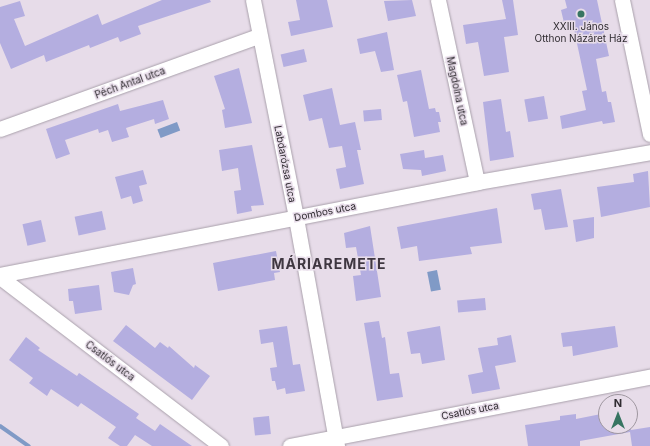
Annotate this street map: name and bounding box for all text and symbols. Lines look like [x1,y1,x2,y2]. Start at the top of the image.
marker: XXIII. János Otthon Názáret Ház [576,9,586,19]
place label: XXIII. János Otthon Názáret Ház [535,20,627,44]
street label: Magdolna utca [444,55,470,127]
street label: Péch Antal utca [93,65,167,101]
street label: Labdarózsa utca [272,124,298,204]
street label: Dombos utca [293,200,357,224]
district label: MÁRIAREMETE [271,256,387,272]
street label: Csatlós utca [83,339,137,383]
north arrow [598,394,638,434]
text: N [614,396,622,410]
street label: Csatlós utca [440,400,500,422]

